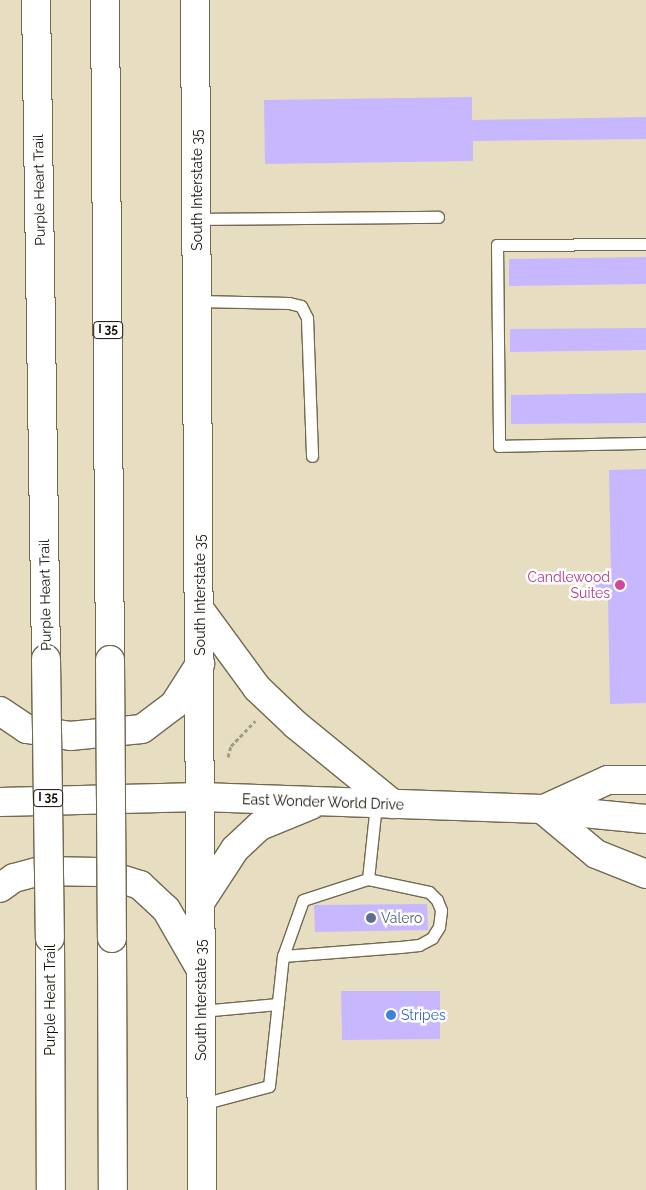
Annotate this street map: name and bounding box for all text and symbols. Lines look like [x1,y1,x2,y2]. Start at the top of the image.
street label: South Interstate 35 [189,129,205,251]
street label: Purple Heart Trail [30,134,48,246]
road number: I 35 [93,320,123,340]
street label: South Interstate 35 [192,534,208,656]
street label: Purple Heart Trail [36,539,54,651]
place label: Candlewood Suites [528,569,610,602]
marker: Candlewood Suites [614,579,626,591]
road number: I 35 [33,788,63,808]
street label: East Wonder World Drive [241,791,405,813]
place label: Valero [381,910,422,926]
marker: Valero [365,912,377,924]
street label: South Interstate 35 [193,939,209,1061]
street label: Purple Heart Trail [42,944,58,1056]
place label: Stripes [401,1007,446,1023]
marker: Stripes [385,1009,397,1021]

